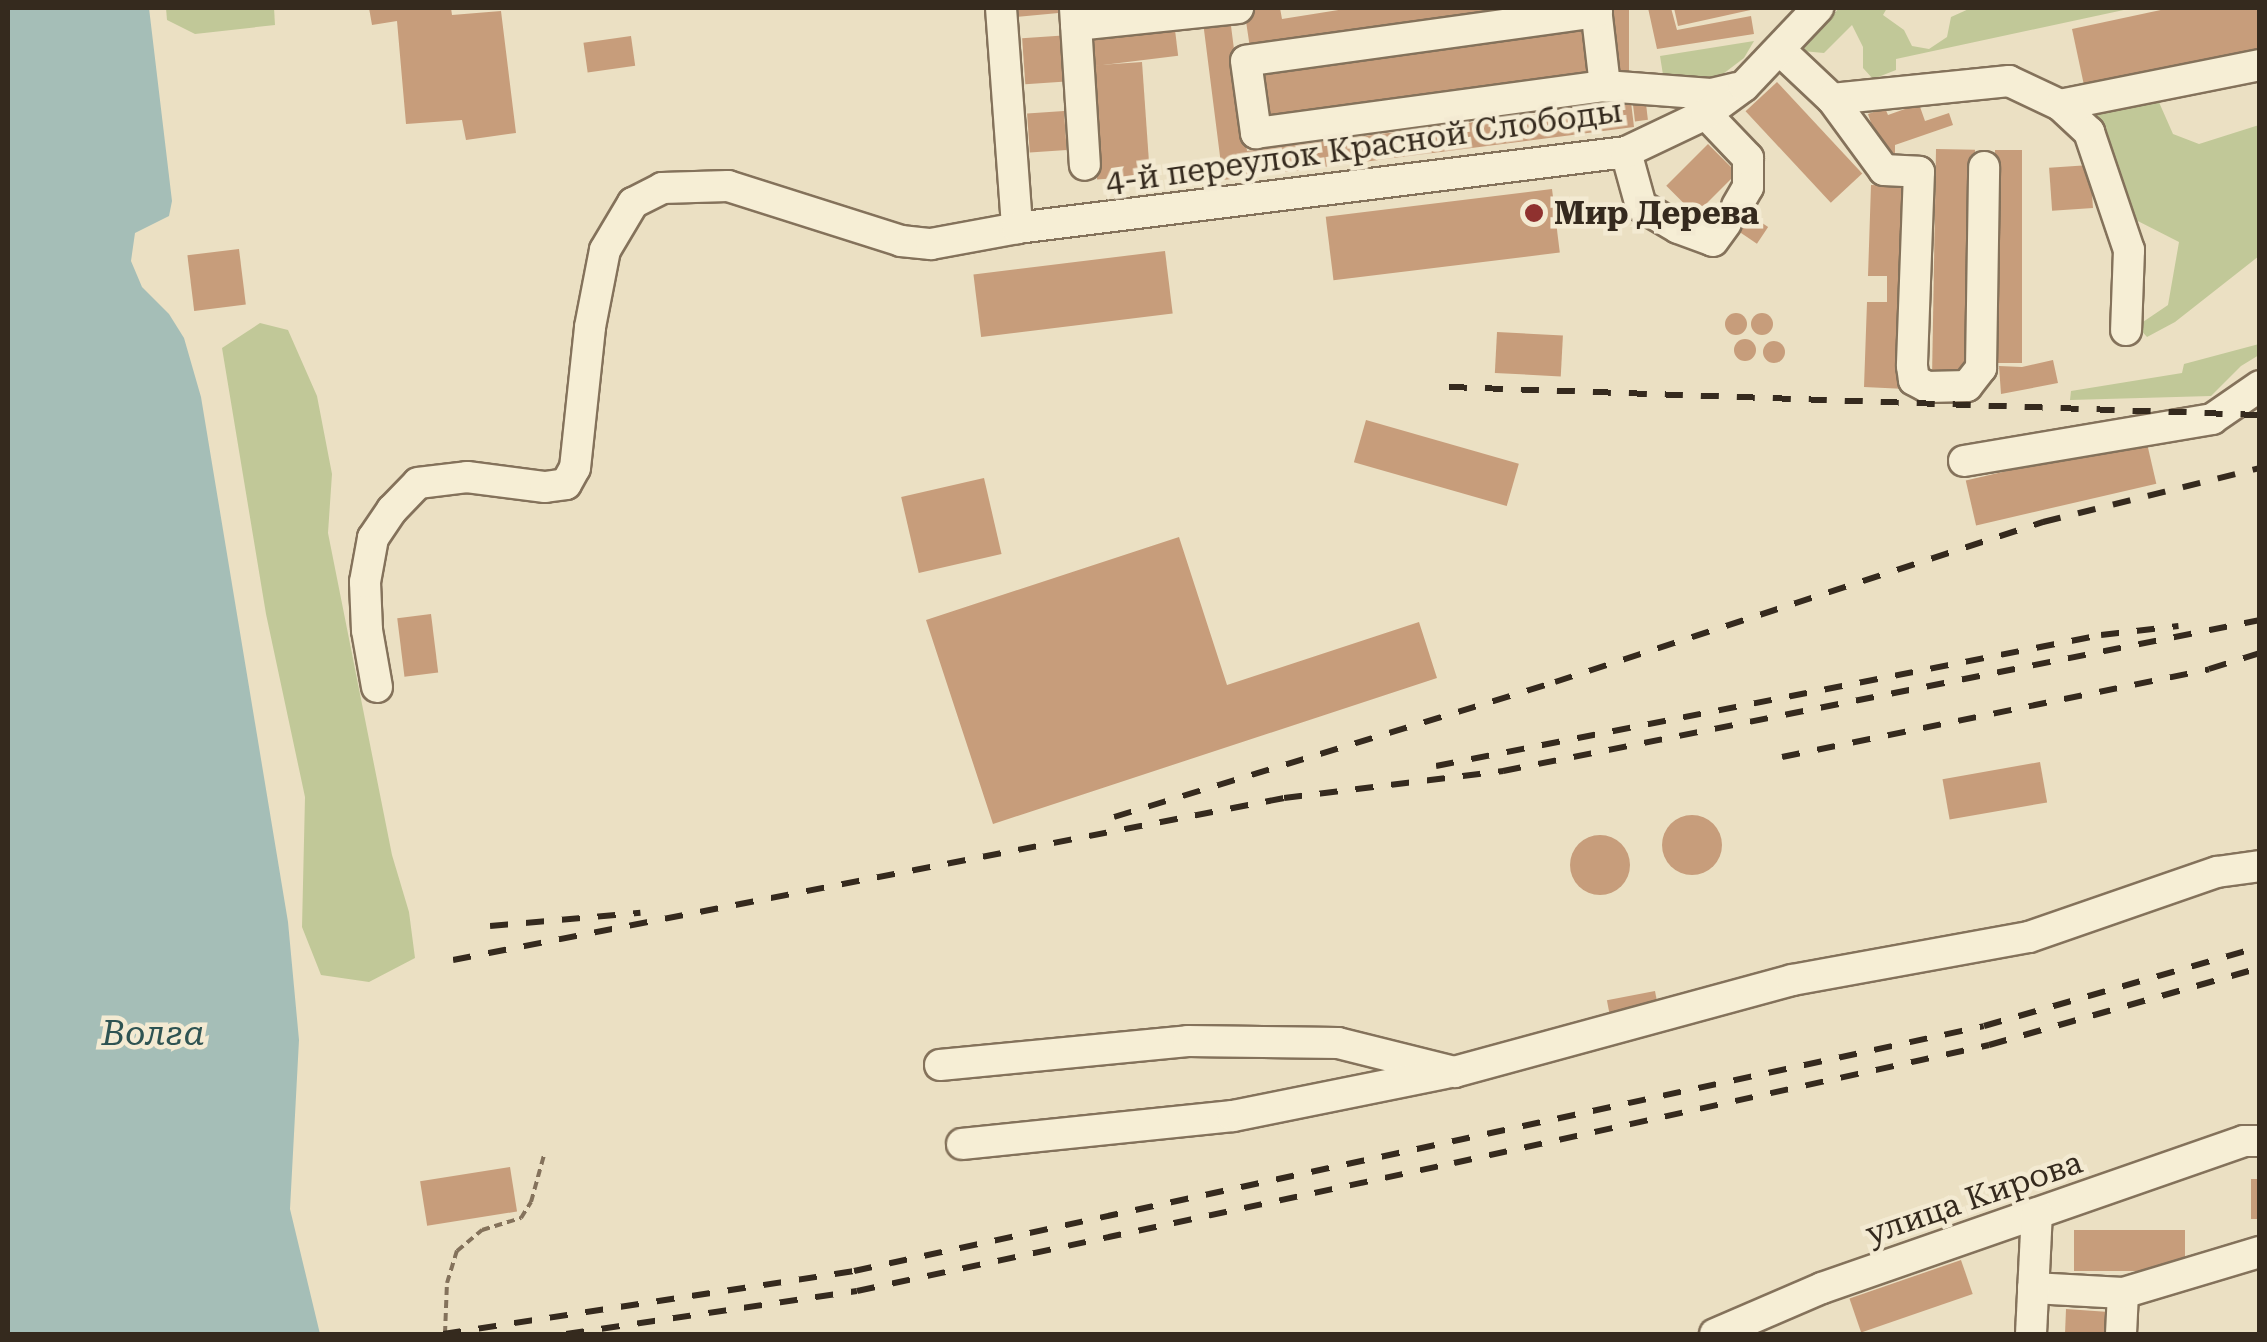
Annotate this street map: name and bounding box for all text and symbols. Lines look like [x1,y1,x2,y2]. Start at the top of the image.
street label: 4-й переулок Красной Слободы [1103,92,1625,202]
place label: Мир Дерева [1554,194,1759,232]
marker: Мир Дерева [1523,202,1545,224]
water label: Волга [101,1013,205,1055]
street label: улица Кирова [1861,1143,2087,1253]

